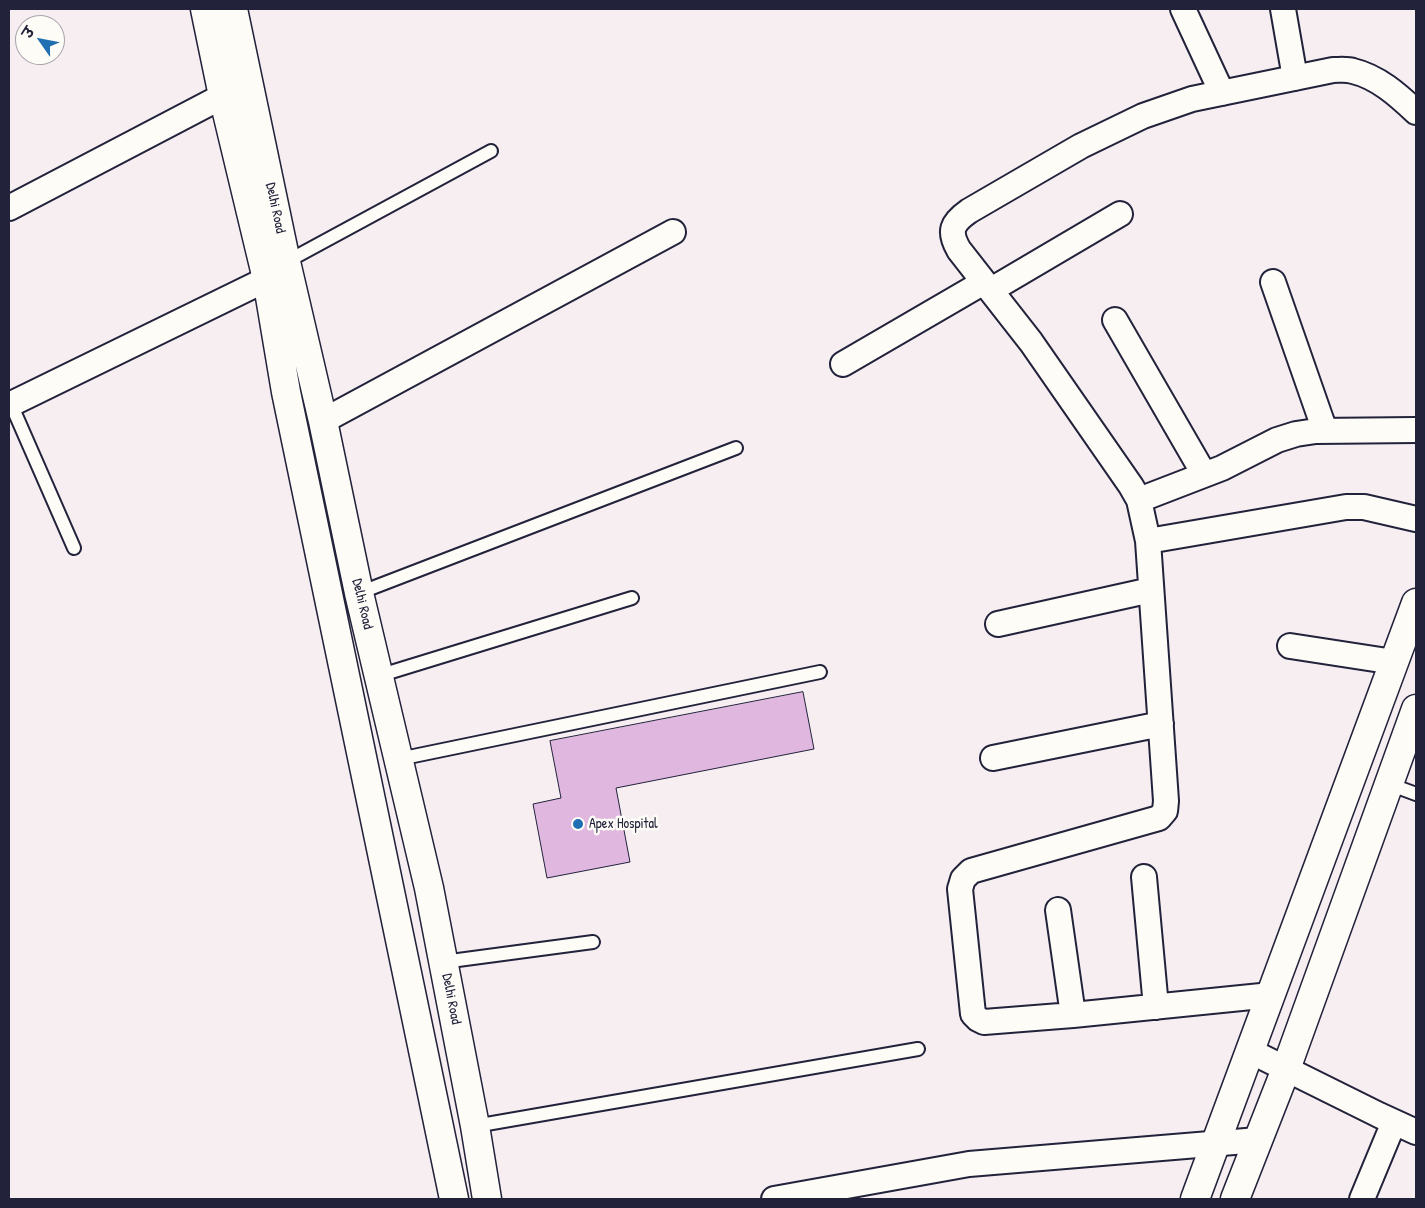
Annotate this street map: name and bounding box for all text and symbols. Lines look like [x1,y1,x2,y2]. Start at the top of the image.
north arrow [15,15,65,65]
text: उ [17,23,38,41]
street label: Delhi Road [261,181,289,235]
street label: Delhi Road [348,577,376,631]
place label: Apex Hospital [589,816,658,832]
marker: Apex Hospital [571,817,585,831]
street label: Delhi Road [438,972,464,1026]

